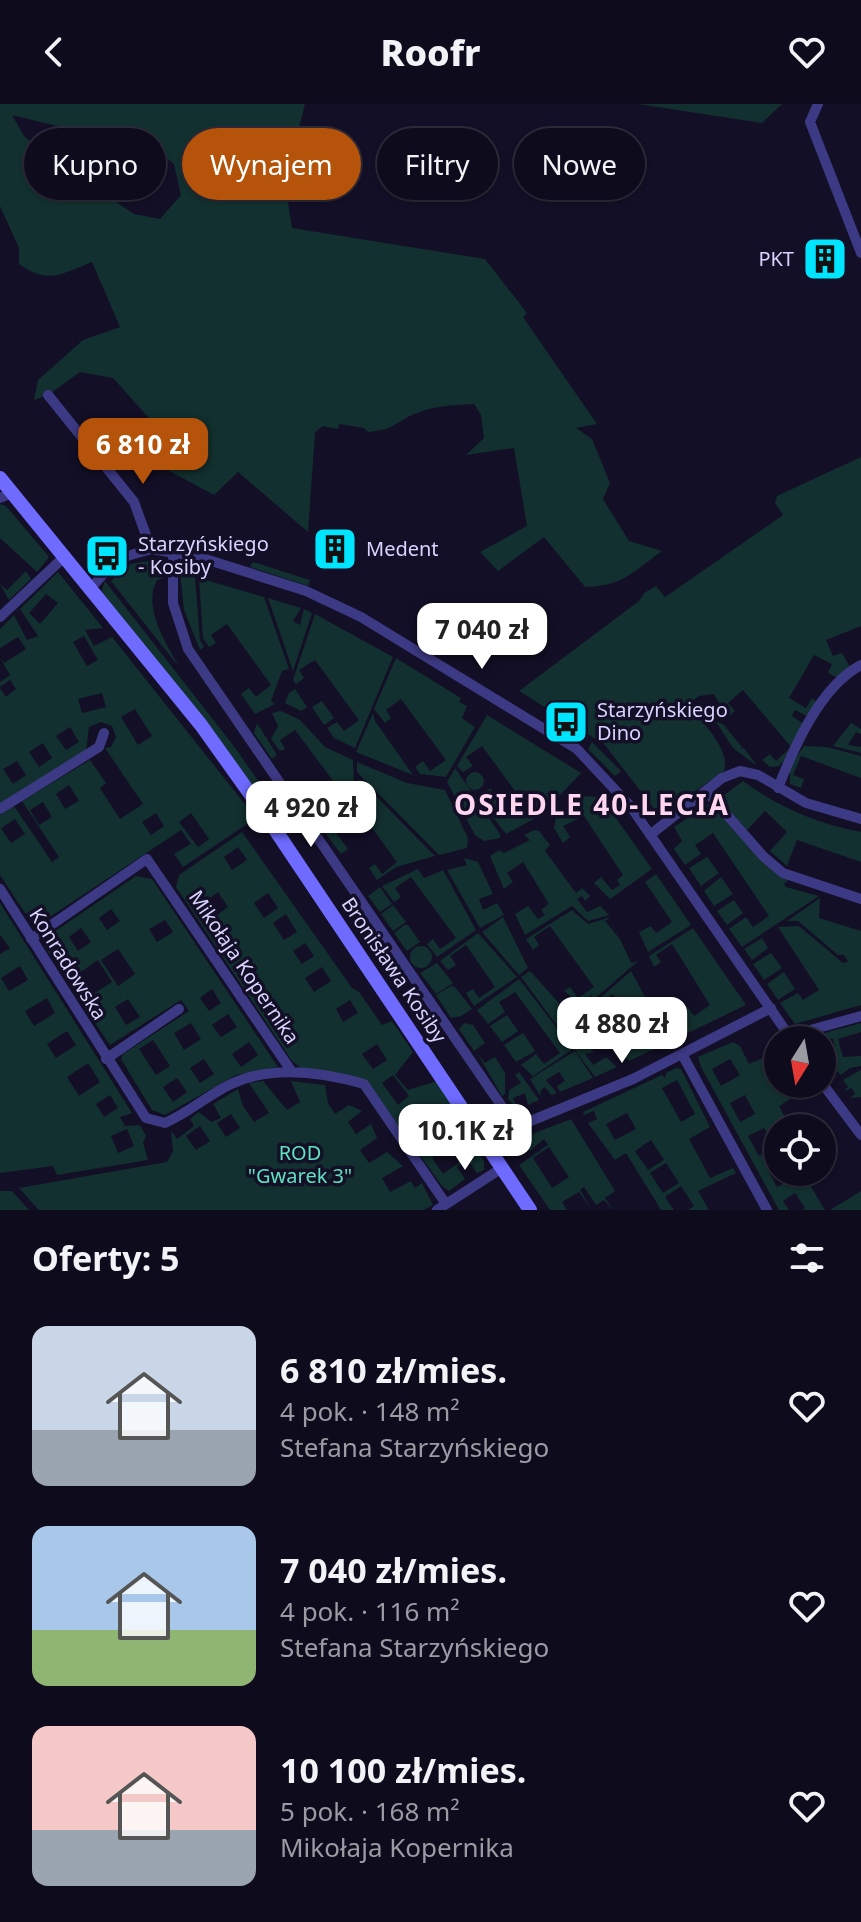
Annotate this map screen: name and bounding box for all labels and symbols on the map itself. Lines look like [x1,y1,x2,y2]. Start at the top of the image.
building icon: PKT [801,235,849,283]
place label: PKT [758,245,794,272]
pin: 6 810 zł [60,418,226,486]
building icon: Medent [311,525,359,573]
place label: Starzyńskiego - Kosiby [138,530,269,580]
bus stop icon: Starzyńskiego - Kosiby [83,532,131,580]
place label: Medent [366,535,439,562]
pin: 7 040 zł [399,603,565,671]
place label: Starzyńskiego Dino [597,696,728,746]
bus stop icon: Starzyńskiego Dino [542,698,590,746]
pin: 4 920 zł [228,781,394,849]
district label: OSIEDLE 40-LECIA [454,785,730,823]
street label: Mikołaja Kopernika [183,885,306,1049]
street label: Bronisława Kosiby [336,892,454,1048]
street label: Konradowska [23,903,114,1025]
pin: 4 880 zł [539,997,705,1065]
north arrow [764,1026,836,1098]
pin: 10.1K zł [382,1104,548,1172]
park label: ROD "Gwarek 3" [248,1139,352,1189]

